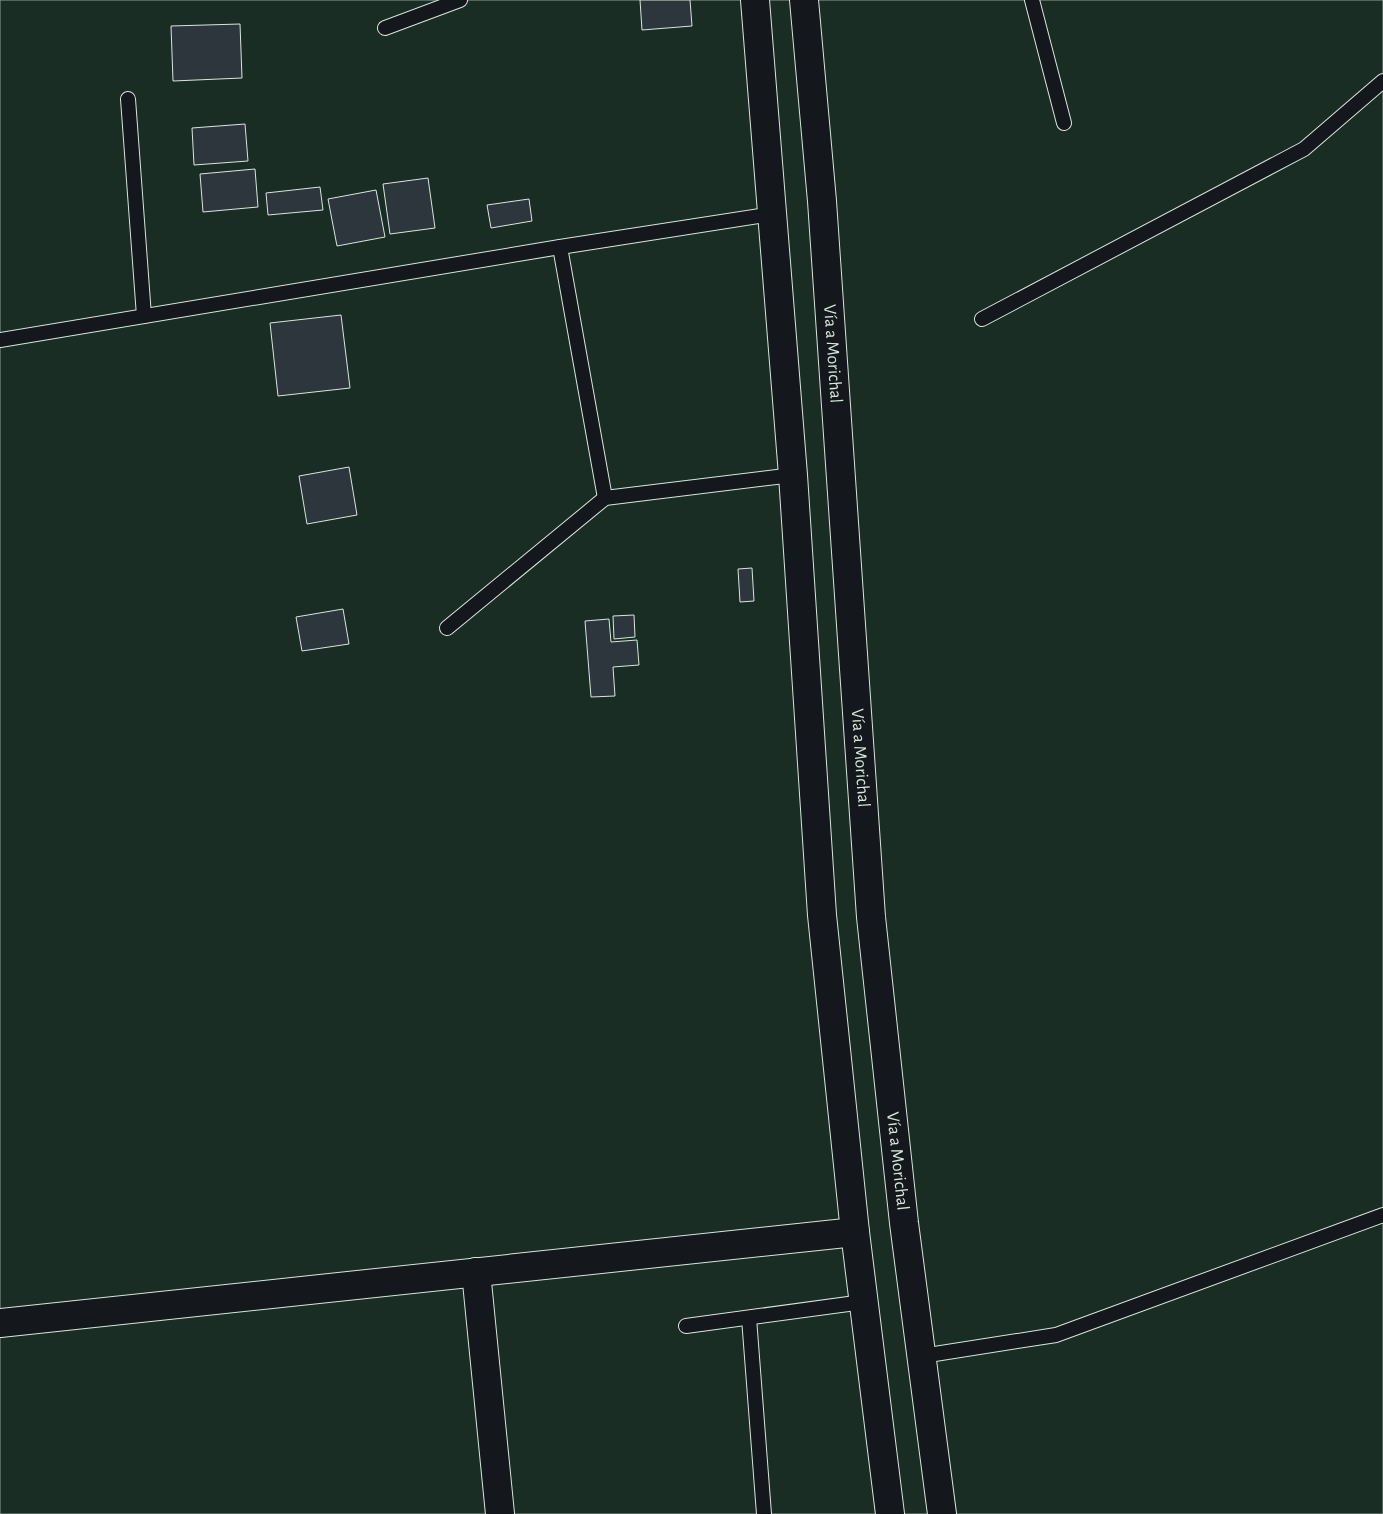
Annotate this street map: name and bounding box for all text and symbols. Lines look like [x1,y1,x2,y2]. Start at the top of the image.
street label: Vía a Morichal [820,304,845,404]
street label: Vía a Morichal [848,708,872,808]
street label: Vía a Morichal [883,1111,912,1211]

